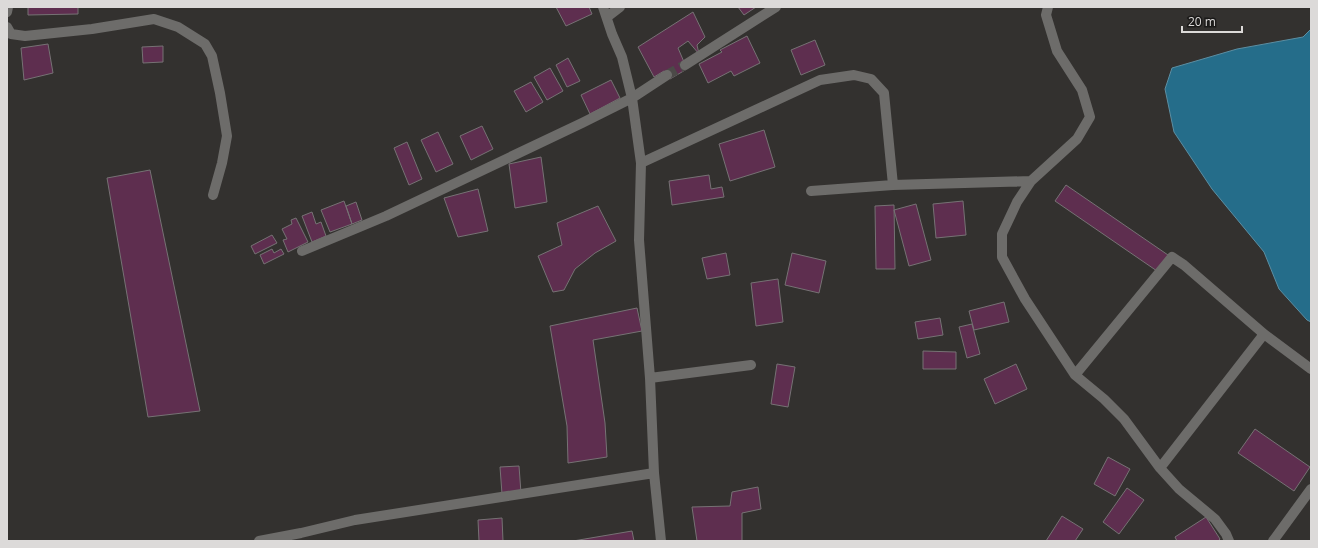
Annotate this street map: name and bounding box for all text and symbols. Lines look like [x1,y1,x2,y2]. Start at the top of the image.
scale bar [1182,8,1242,34]
text: 20 m [1188,13,1216,30]

